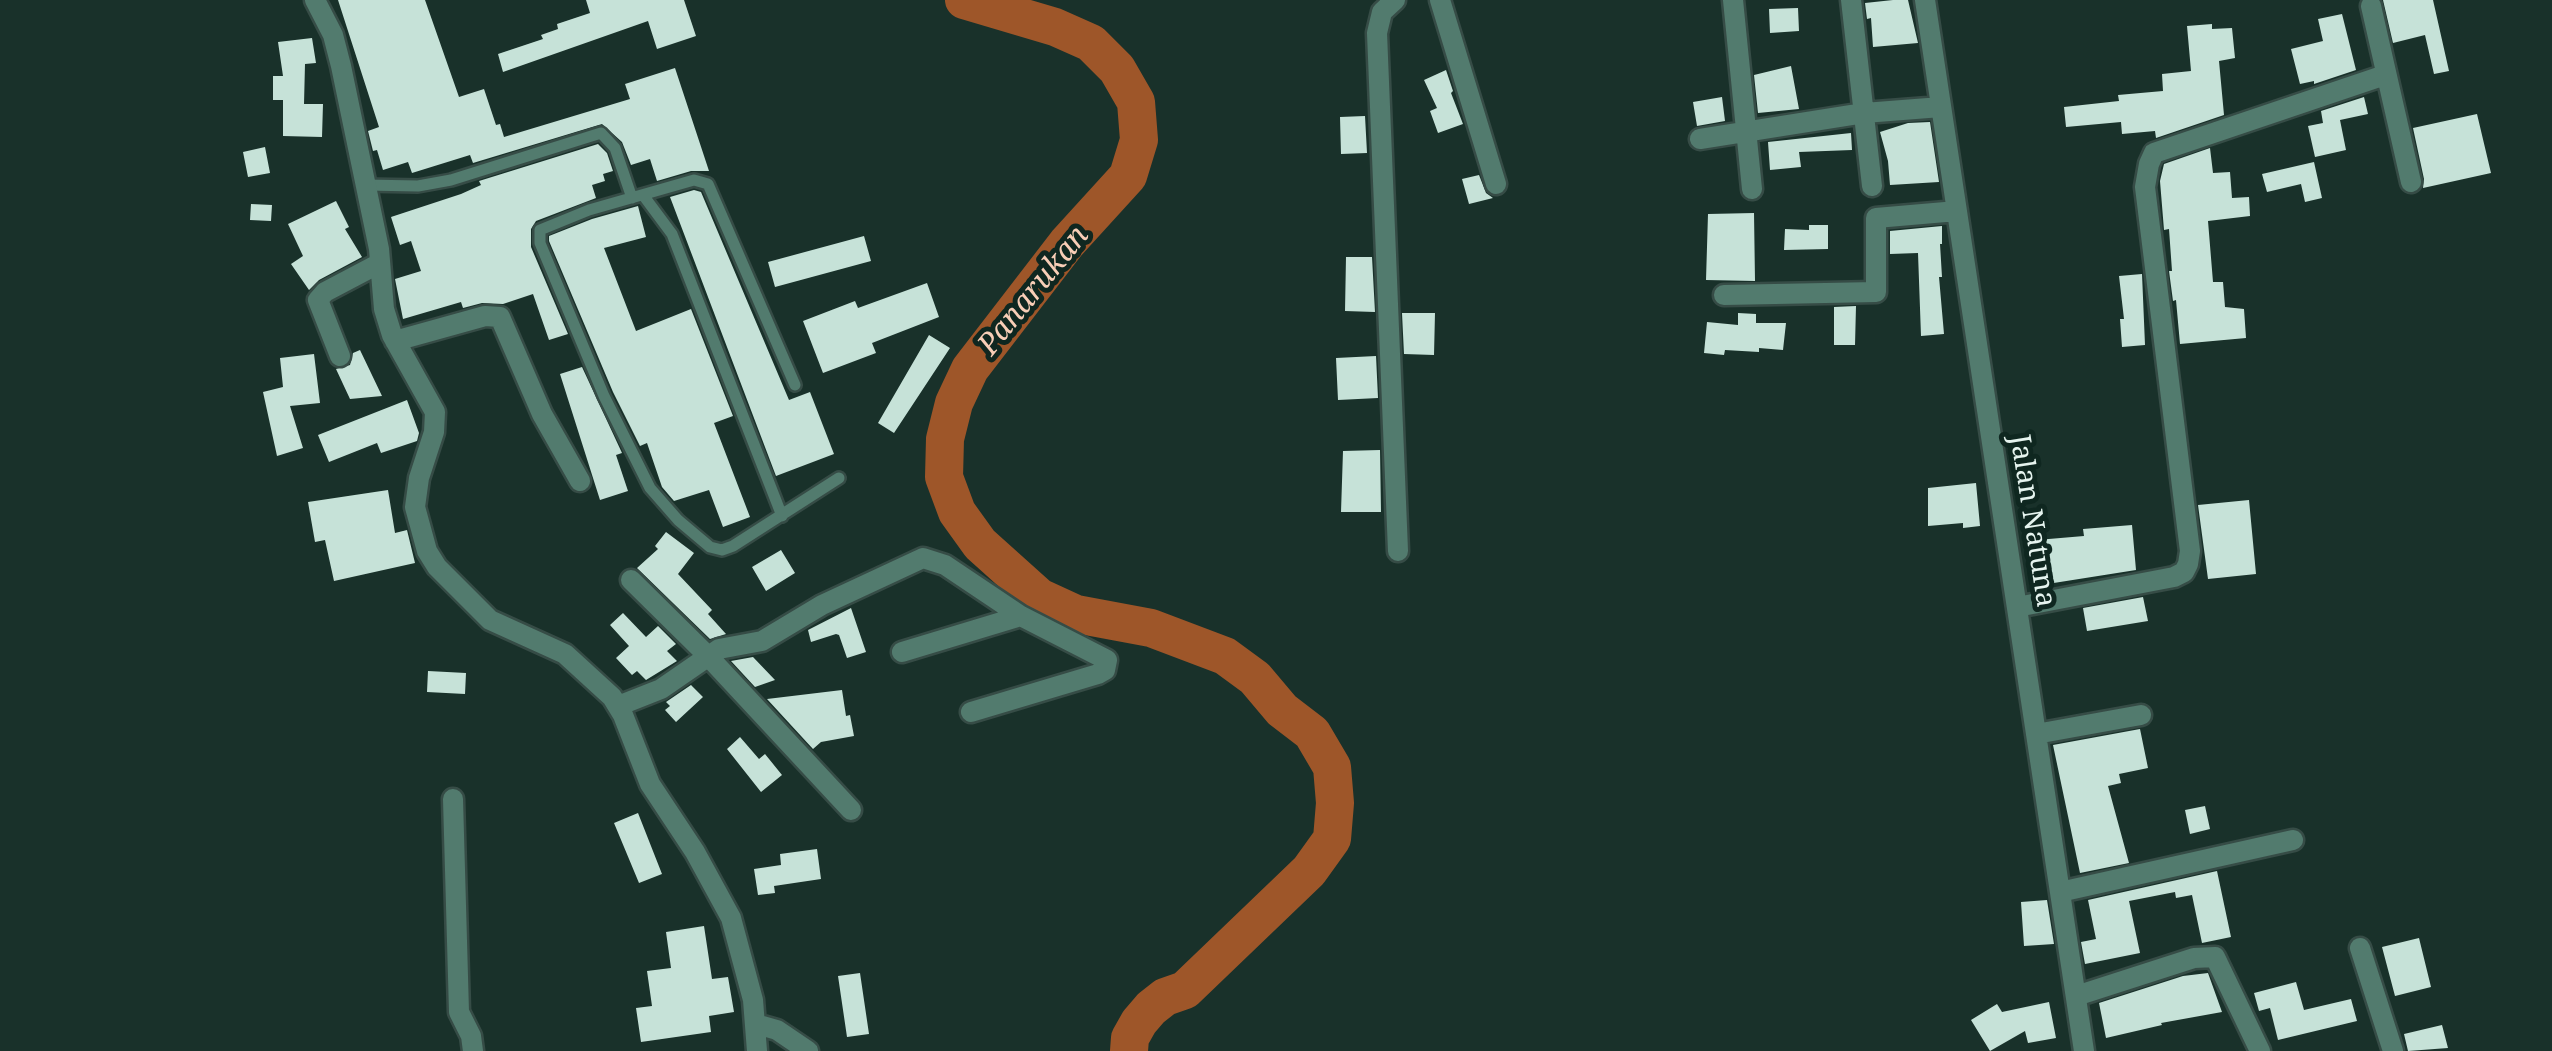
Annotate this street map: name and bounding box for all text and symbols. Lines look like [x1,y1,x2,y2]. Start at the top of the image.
water label: Panarukan [971,219,1097,363]
street label: Jalan Natuna [2002,432,2062,610]

